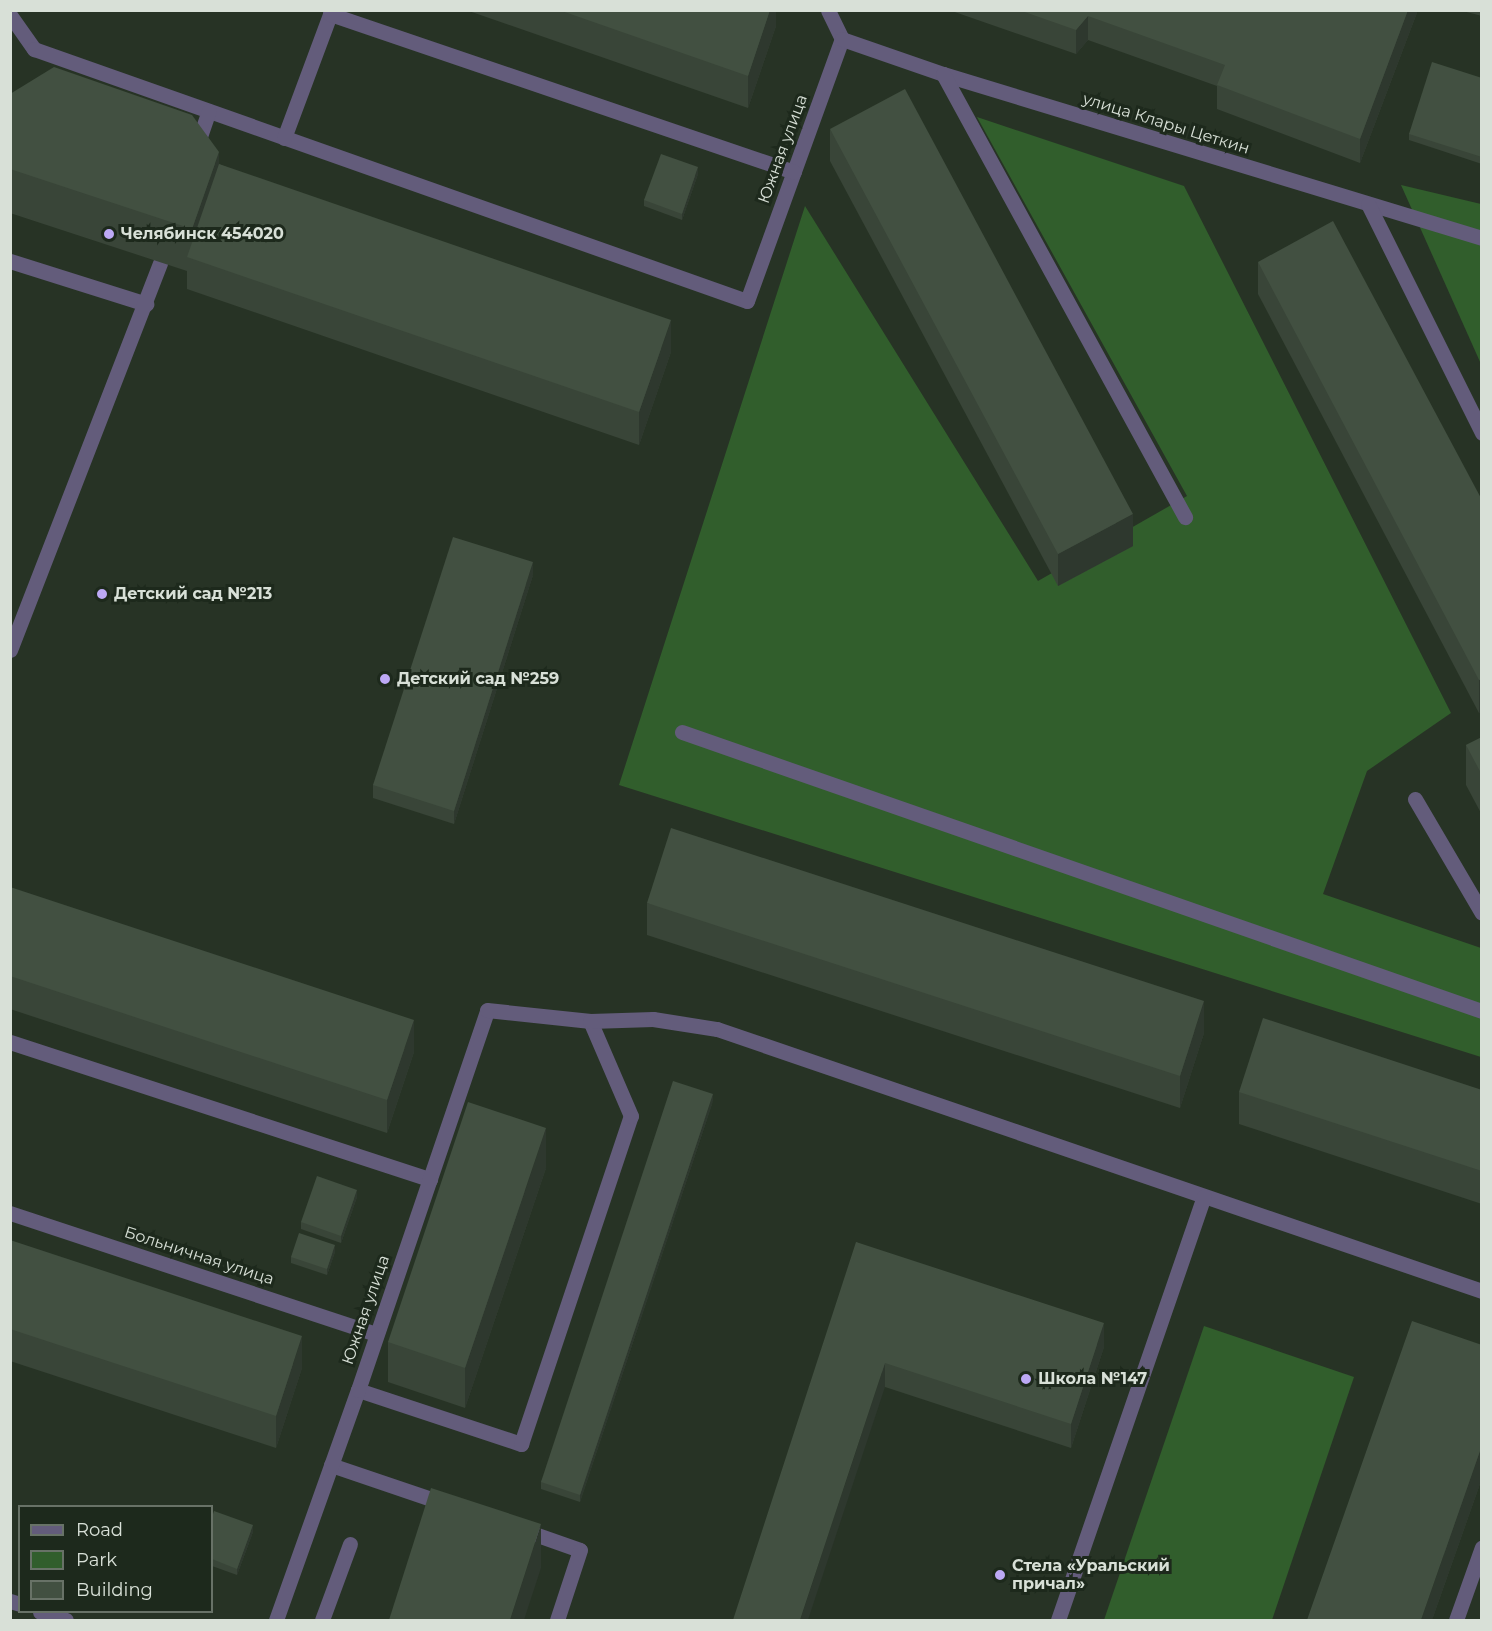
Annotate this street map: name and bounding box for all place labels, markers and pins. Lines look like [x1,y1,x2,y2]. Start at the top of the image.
place label: Челябинск 454020 [121,224,284,244]
marker: Челябинск 454020 [102,227,116,241]
place label: Детский сад №213 [114,584,272,604]
marker: Детский сад №213 [95,587,109,601]
place label: Детский сад №259 [397,669,559,689]
marker: Детский сад №259 [378,672,392,686]
place label: Школа №147 [1038,1369,1147,1389]
marker: Школа №147 [1019,1372,1033,1386]
place label: Стела «Уральский причал» [1012,1556,1170,1594]
marker: Стела «Уральский причал» [993,1568,1007,1582]

